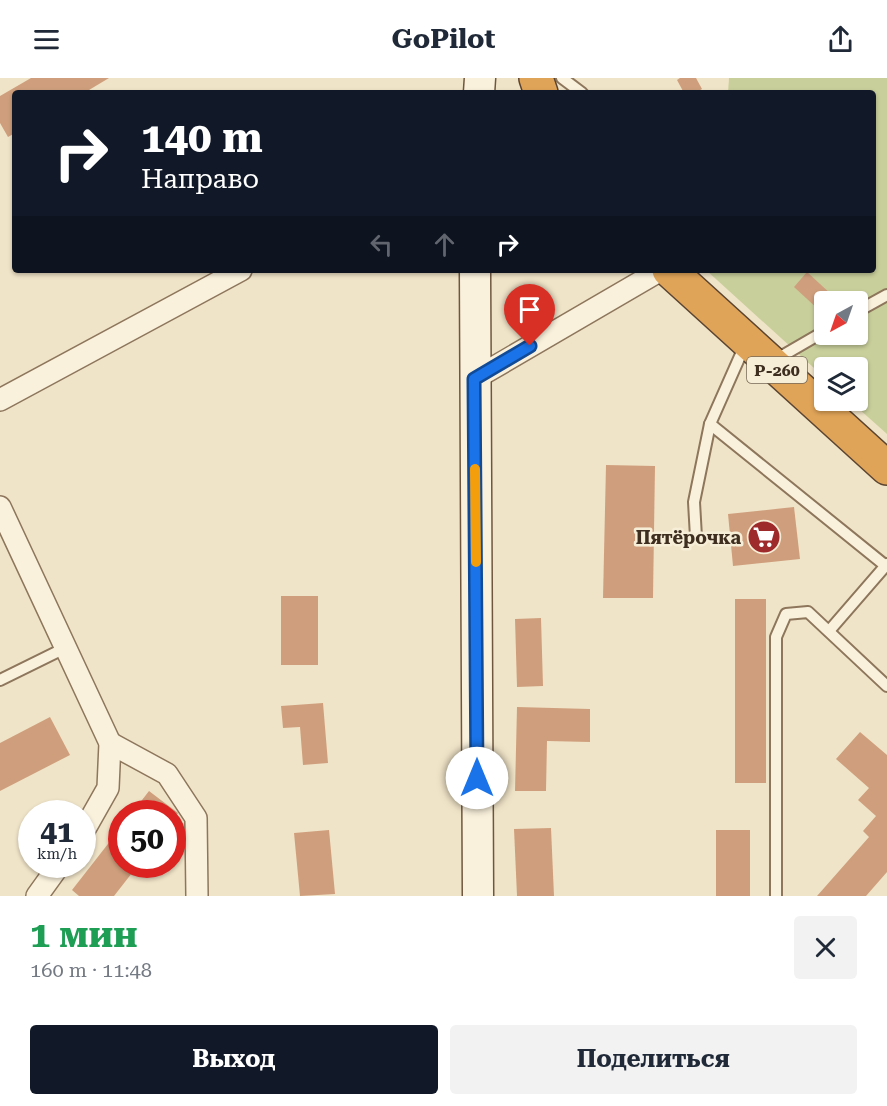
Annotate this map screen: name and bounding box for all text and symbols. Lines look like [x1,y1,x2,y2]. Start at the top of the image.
icon: menu [30,23,63,56]
text: GoPilot [392,23,495,55]
icon: share [824,23,857,56]
text: 140 m [141,113,263,162]
icon: right [42,114,120,192]
text: Направо [141,163,259,195]
icon: left [365,228,398,261]
icon: ahead [428,228,461,261]
icon: right [491,228,524,261]
pin [504,284,555,346]
north arrow [814,291,868,345]
map controls [814,291,868,411]
icon: arrive [513,293,546,326]
road number: Р-260 [747,357,807,383]
button: layers [814,357,868,411]
supermarket icon: Пятёрочка [746,519,782,555]
place label: Пятёрочка [636,527,741,548]
position arrow [445,746,509,810]
speed limit sign: 50 [108,800,186,878]
text: 41 [40,814,74,849]
text: km/h [37,845,77,863]
text: 1 мин [30,914,138,956]
button: close [794,916,857,979]
text: 160 m · 11:48 [30,958,152,982]
button: Выход [30,1025,438,1094]
button: Поделиться [450,1025,857,1094]

